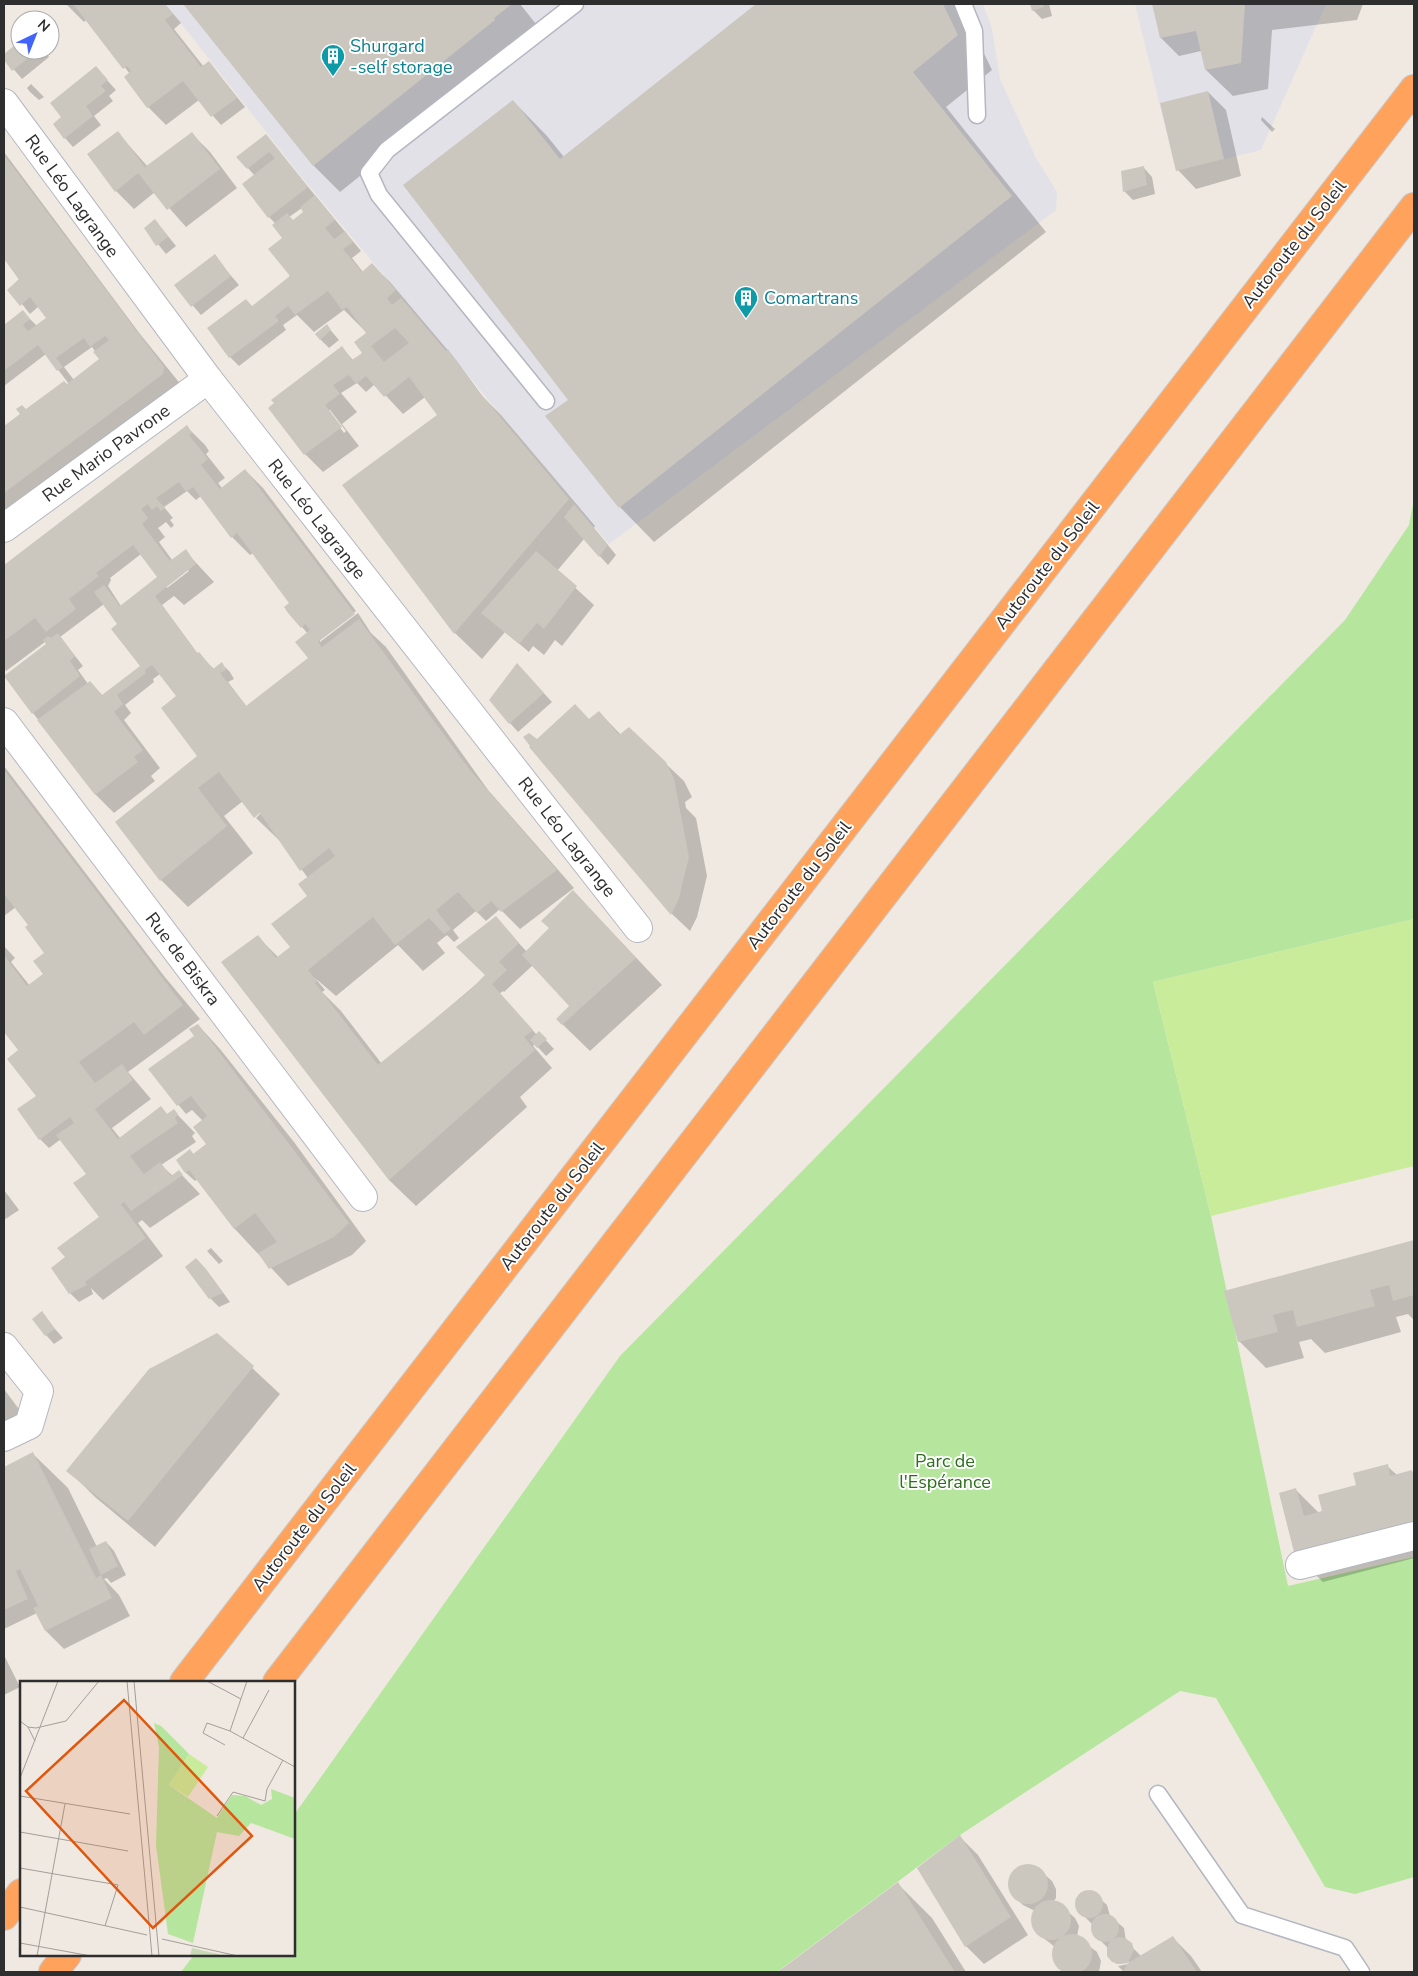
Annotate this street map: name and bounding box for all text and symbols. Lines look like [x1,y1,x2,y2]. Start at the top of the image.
north arrow [10,10,60,60]
text: N [33,15,54,36]
place label: Shurgard -self storage [350,34,453,79]
building icon: Shurgard -self storage [320,43,346,77]
street label: Rue Léo Lagrange [19,130,125,262]
street label: Autoroute du Soleil [1236,174,1352,313]
building icon: Comartrans [733,285,759,319]
place label: Comartrans [764,286,858,310]
street label: Rue Mario Pavrone [37,399,175,507]
street label: Rue Léo Lagrange [262,454,372,584]
street label: Autoroute du Soleil [989,495,1105,634]
street label: Rue Léo Lagrange [512,772,622,902]
street label: Autoroute du Soleil [741,815,857,954]
street label: Rue de Biskra [140,907,226,1011]
street label: Autoroute du Soleil [494,1136,610,1275]
park label: Parc de l'Espérance [899,1449,991,1494]
street label: Autoroute du Soleil [246,1457,362,1596]
inset map [20,1681,295,1956]

